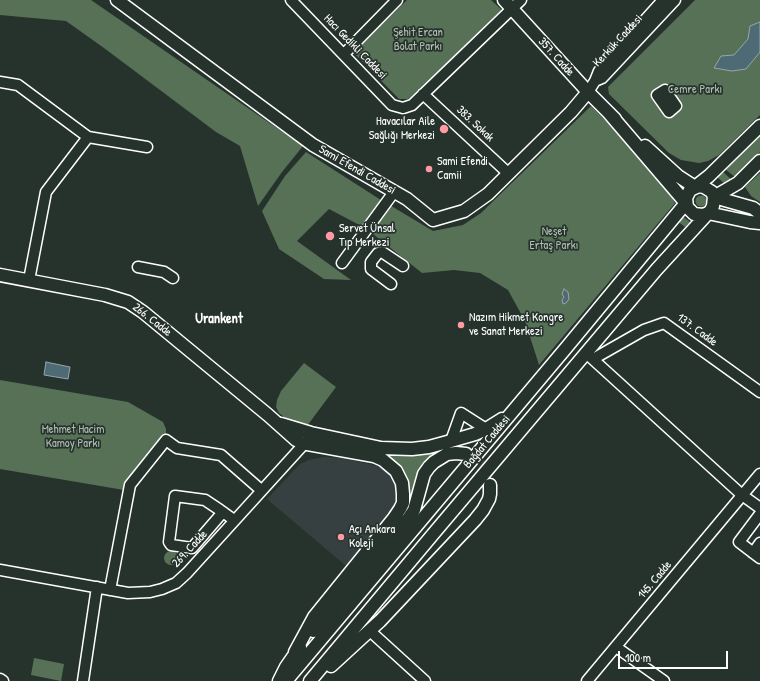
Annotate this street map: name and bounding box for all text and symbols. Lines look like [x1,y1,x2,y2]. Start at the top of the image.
street label: Hacı Gedikli Caddesi [320,12,390,82]
street label: Kerkük Caddesi [590,12,646,70]
park label: Şehit Ercan Bolat Parkı [393,26,443,54]
street label: 357. Cadde [535,35,577,79]
park label: Cemre Parkı [668,83,722,97]
street label: 383. Sokak [453,103,497,145]
place label: Havacılar Aile Sağlığı Merkezi [369,115,435,143]
marker: Havacılar Aile Sağlığı Merkezi [438,123,450,135]
street label: Sami Efendi Caddesi [316,142,398,198]
place label: Sami Efendi Camii [437,155,488,183]
marker: Sami Efendi Camii [424,164,434,174]
place label: Servet Ünsal Tıp Merkezi [339,222,395,250]
park label: Neşet Ertaş Parkı [530,225,578,253]
marker: Servet Ünsal Tıp Merkezi [324,230,336,242]
street label: 266. Cadde [129,300,175,340]
district label: Urankent [195,311,243,327]
place label: Nazım Hikmet Kongre ve Sanat Merkezi [469,311,563,339]
street label: 137. Cadde [674,311,720,349]
marker: Nazım Hikmet Kongre ve Sanat Merkezi [456,320,466,330]
street label: Bağdat Caddesi [461,412,513,472]
park label: Mehmet Hacim Kamoy Parkı [42,423,104,451]
place label: Açı Ankara Koleji [349,523,395,551]
street label: 269. Cadde [169,527,211,571]
marker: Açı Ankara Koleji [336,532,346,542]
street label: 145. Cadde [635,558,675,602]
scale bar [620,643,730,669]
text: 100 m [625,649,651,666]

